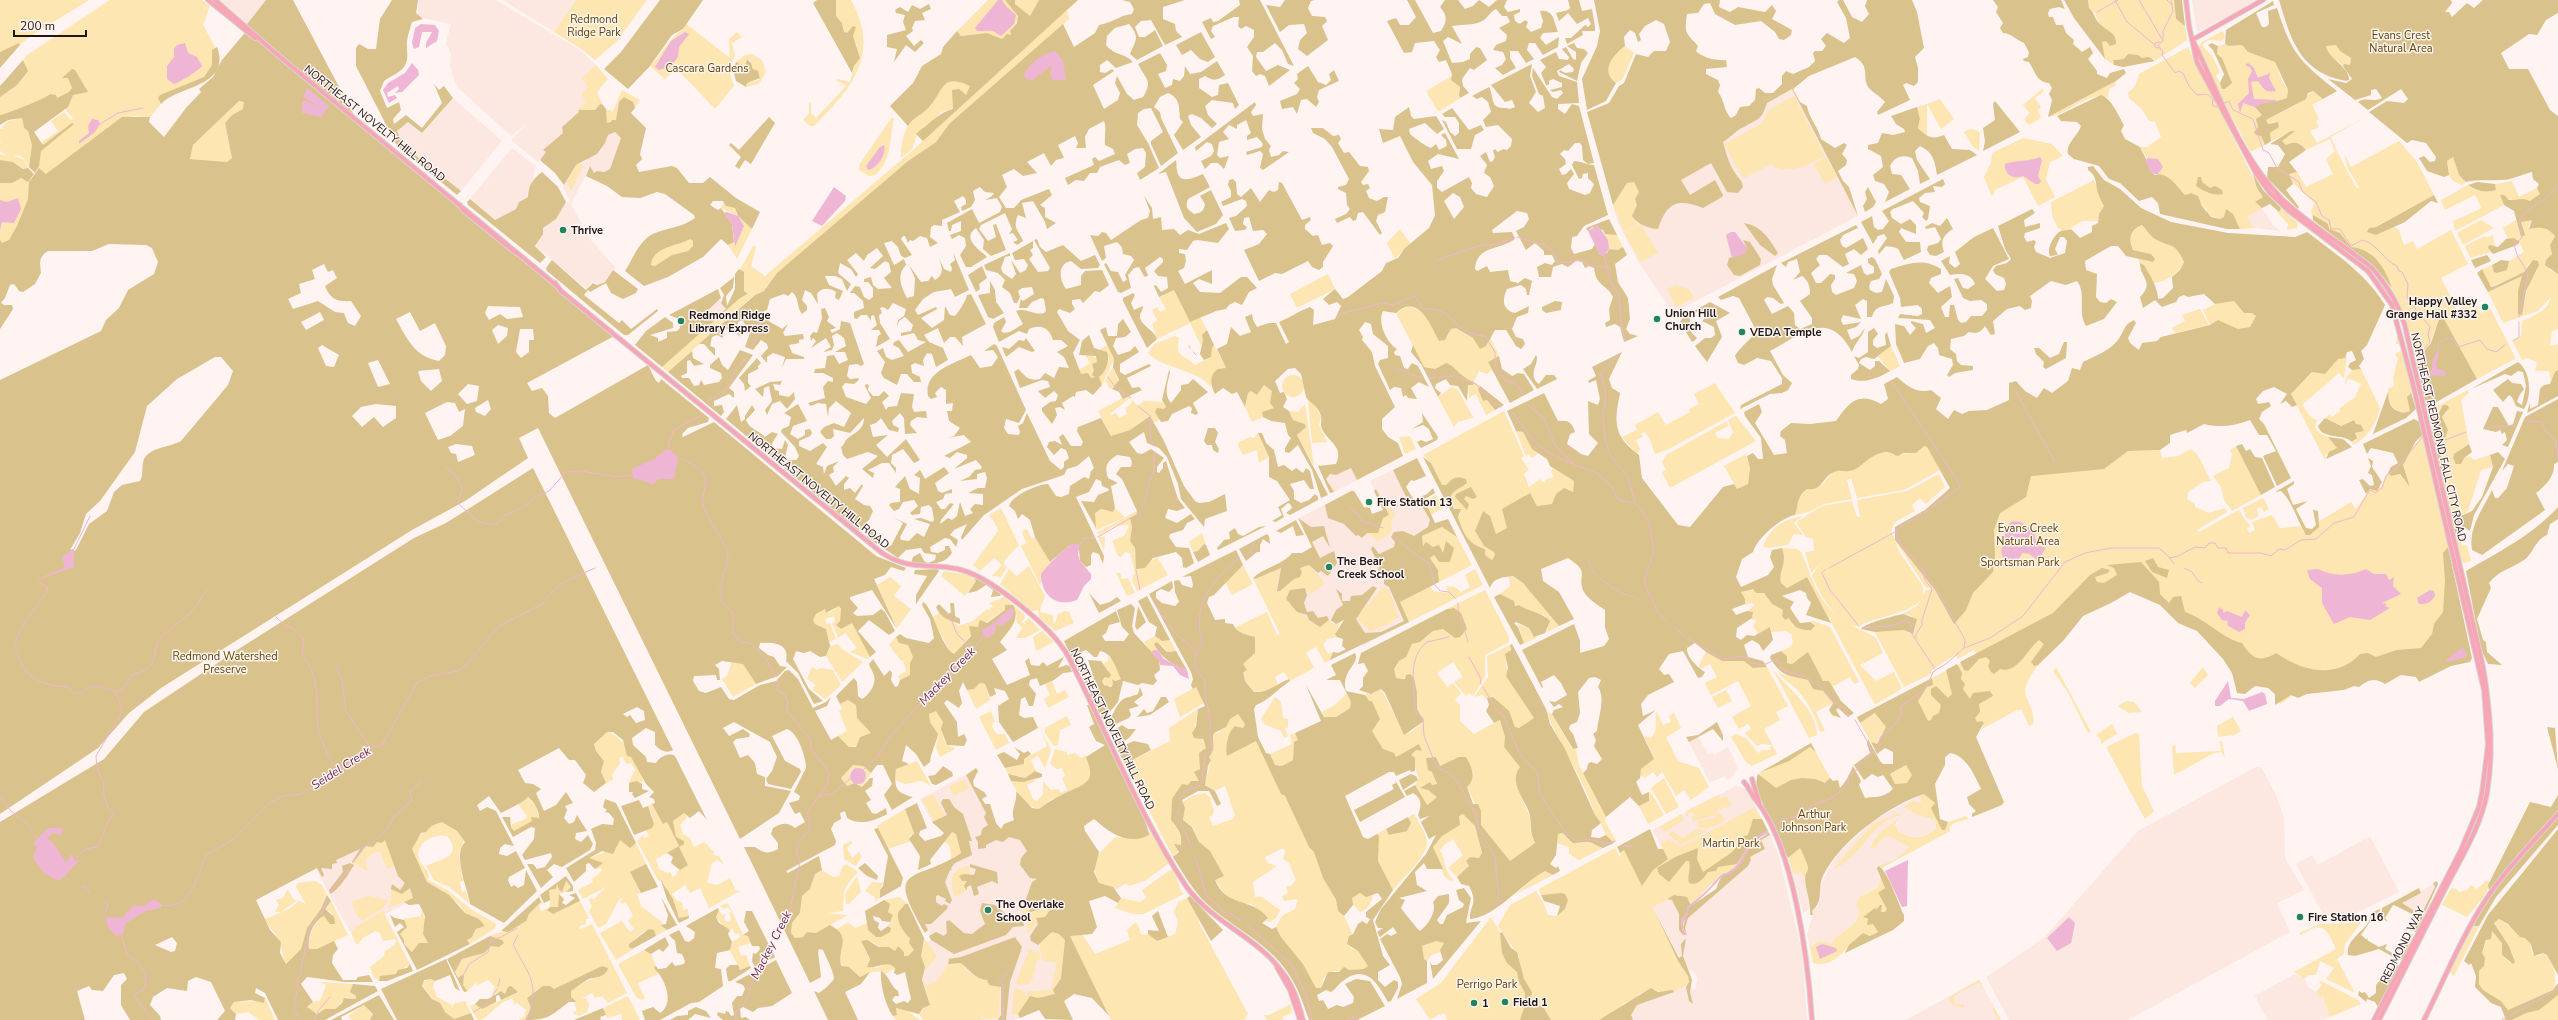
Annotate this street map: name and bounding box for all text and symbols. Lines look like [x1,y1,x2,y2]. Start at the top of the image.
scale bar [14,12,86,38]
park label: Redmond Ridge Park [567,12,621,40]
text: 200 m [20,18,55,34]
park label: Evans Crest Natural Area [2369,28,2433,56]
park label: Cascara Gardens [665,61,749,76]
street label: NORTHEAST NOVELTY HILL ROAD [301,62,448,185]
place label: Thrive [571,223,603,238]
marker: Thrive [558,225,568,235]
place label: Happy Valley Grange Hall #332 [2386,294,2477,322]
marker: Happy Valley Grange Hall #332 [2480,302,2490,312]
place label: Union Hill Church [1665,306,1717,334]
place label: Redmond Ridge Library Express [689,308,771,336]
marker: Union Hill Church [1652,314,1662,324]
marker: Redmond Ridge Library Express [676,316,686,326]
place label: VEDA Temple [1749,325,1821,340]
marker: VEDA Temple [1737,327,1747,337]
street label: NORTHEAST REDMOND FALL CITY ROAD [2407,331,2470,543]
street label: NORTHEAST NOVELTY HILL ROAD [745,429,892,552]
place label: Fire Station 13 [1377,495,1452,510]
marker: Fire Station 13 [1364,497,1374,507]
park label: Evans Creek Natural Area [1996,521,2060,549]
place label: The Bear Creek School [1337,554,1405,582]
park label: Sportsman Park [1981,555,2060,570]
marker: The Bear Creek School [1324,562,1334,572]
water label: Mackey Creek [915,643,979,708]
street label: NORTHEAST NOVELTY HILL ROAD [1067,646,1158,812]
park label: Redmond Watershed Preserve [172,649,278,677]
water label: Seidel Creek [308,742,375,793]
park label: Arthur Johnson Park [1781,807,1847,835]
park label: Martin Park [1703,836,1760,851]
place label: The Overlake School [996,897,1064,925]
street label: REDMOND WAY [2377,904,2428,986]
marker: The Overlake School [983,905,993,915]
water label: Mackey Creek [747,907,796,982]
place label: Fire Station 16 [2308,910,2384,925]
marker: Fire Station 16 [2295,912,2305,922]
park label: Perrigo Park [1457,977,1518,992]
place label: Field 1 [1513,995,1548,1010]
place label: 1 [1482,996,1489,1011]
marker: Field 1 [1500,997,1510,1007]
marker: 1 [1469,998,1479,1008]

